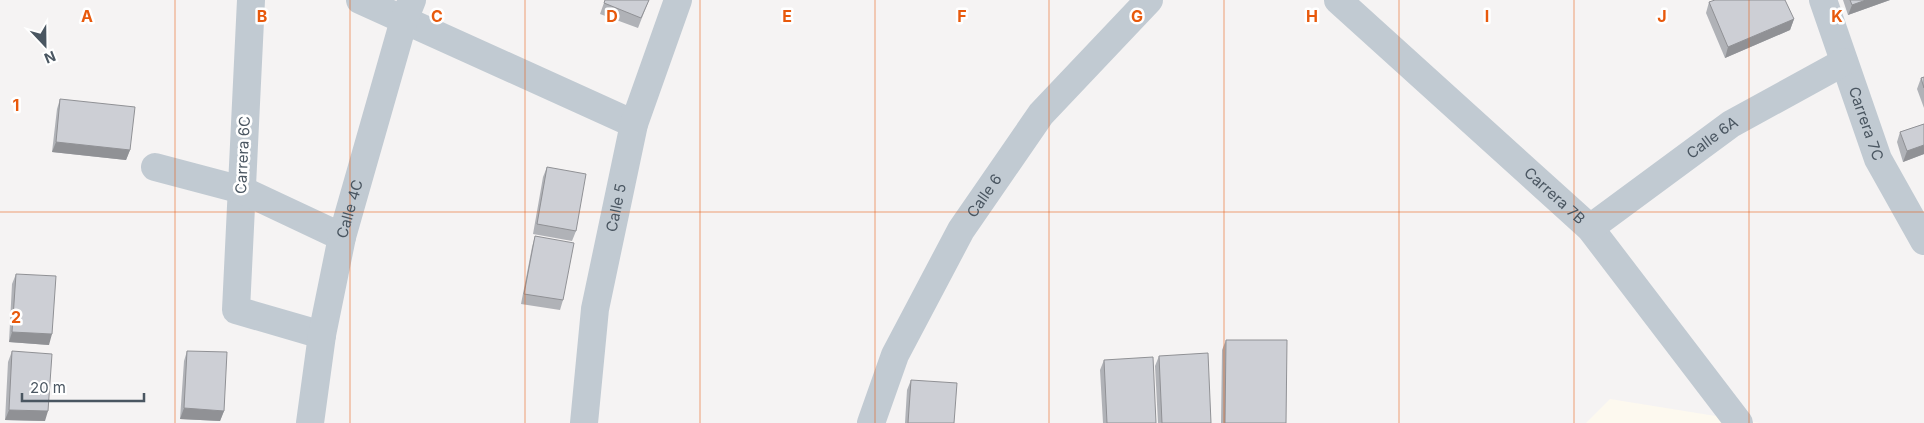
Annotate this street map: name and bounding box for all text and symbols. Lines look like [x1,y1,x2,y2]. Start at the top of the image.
text: A [81,6,93,26]
text: B [257,6,267,26]
text: C [431,6,443,26]
text: D [606,6,618,26]
text: E [782,6,792,26]
text: F [957,6,967,26]
text: G [1131,6,1143,26]
text: H [1306,6,1318,26]
text: I [1485,6,1489,26]
text: J [1657,6,1667,26]
text: K [1831,6,1843,26]
north arrow [20,20,70,70]
text: N [42,48,58,67]
street label: Carrera 7C [1845,84,1888,163]
text: 1 [13,95,19,115]
street label: Calle 6A [1683,112,1741,163]
street label: Carrera 6C [231,116,254,194]
street label: Carrera 7B [1520,163,1589,228]
street label: Calle 6 [962,170,1006,221]
street label: Calle 4C [332,177,367,240]
street label: Calle 5 [602,182,630,233]
text: 2 [11,307,21,327]
scale bar [22,370,145,402]
text: 20 m [30,378,66,397]

